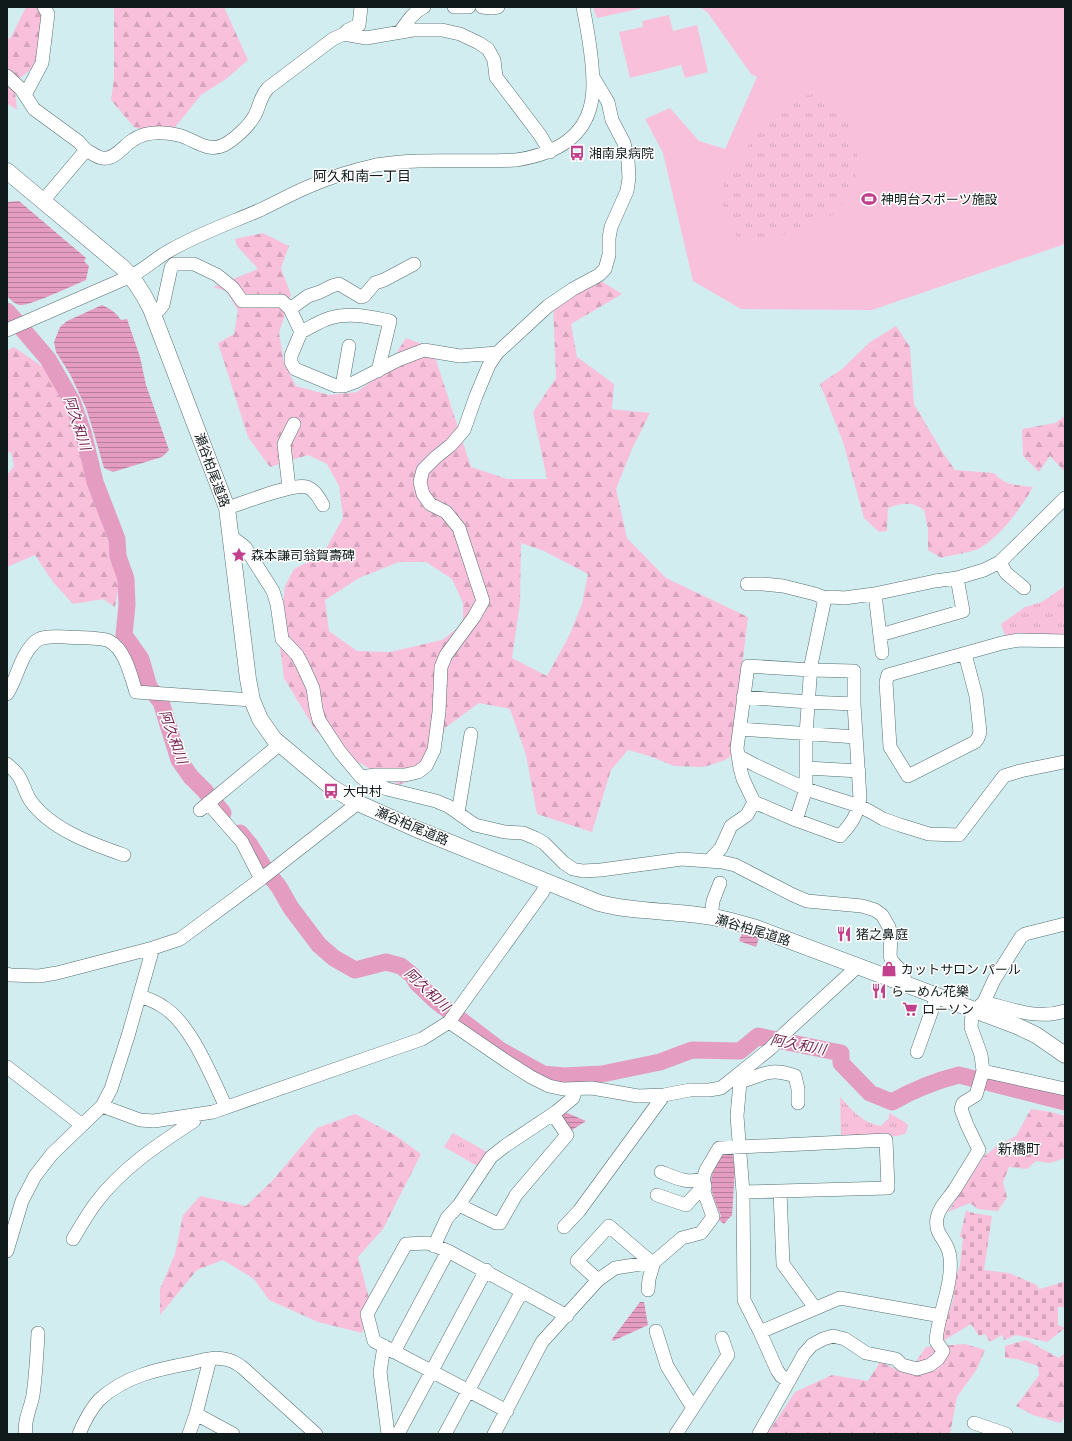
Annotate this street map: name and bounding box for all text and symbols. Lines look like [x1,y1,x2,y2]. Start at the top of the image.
bus stop icon: 湘南泉病院 [568,144,586,162]
place label: 湘南泉病院 [589,146,654,161]
district label: 阿久和南一丁目 [313,168,411,185]
sports icon: 神明台スポーツ施設 [860,190,878,208]
place label: 神明台スポーツ施設 [881,192,998,207]
water label: 阿久和川 [60,394,94,454]
street label: 瀬谷柏尾道路 [192,431,232,509]
place icon: 森本謙司翁賀壽碑 [230,546,248,564]
place label: 森本謙司翁賀壽碑 [251,548,355,563]
water label: 阿久和川 [155,708,191,768]
bus stop icon: 大中村 [322,782,340,800]
place label: 大中村 [343,784,382,799]
street label: 瀬谷柏尾道路 [373,804,451,848]
street label: 瀬谷柏尾道路 [714,911,792,949]
restaurant icon: 猪之鼻庭 [835,925,853,943]
place label: 猪之鼻庭 [856,927,908,942]
shop icon: カットサロン パール [880,960,898,978]
place label: カットサロン パール [901,962,1021,977]
water label: 阿久和川 [401,965,455,1017]
restaurant icon: らーめん花樂 [870,982,888,1000]
place label: らーめん花樂 [891,984,969,999]
supermarket icon: ローソン [901,1000,919,1018]
place label: ローソン [922,1002,974,1017]
water label: 阿久和川 [769,1031,829,1059]
district label: 新橋町 [998,1141,1040,1158]

